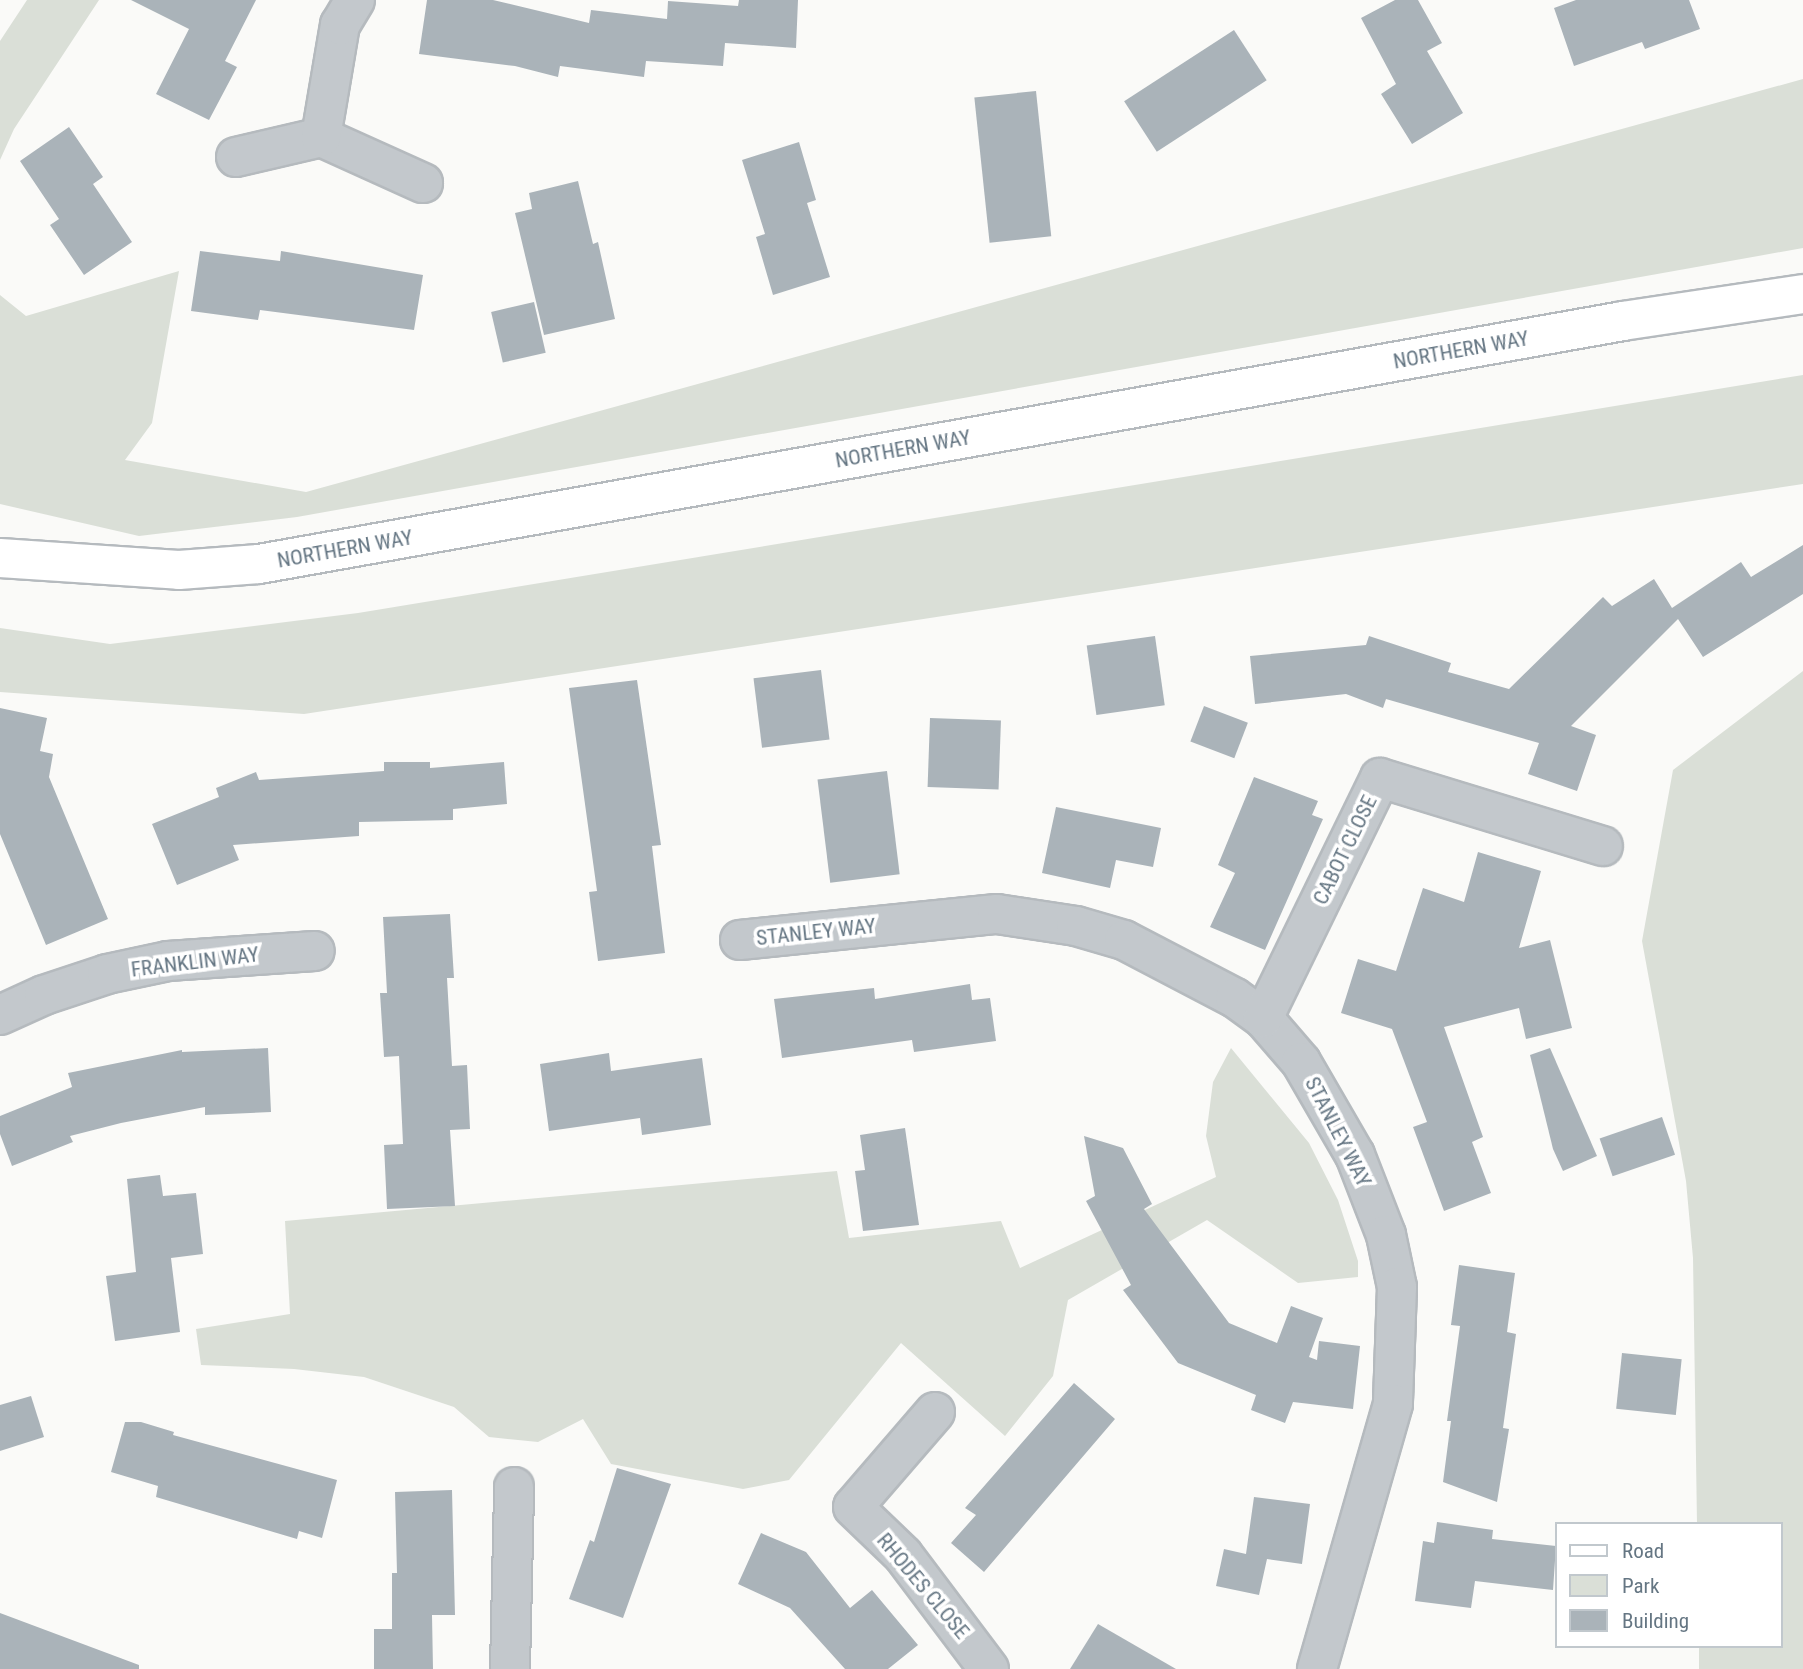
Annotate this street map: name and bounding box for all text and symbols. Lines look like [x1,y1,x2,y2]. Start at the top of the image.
street label: NORTHERN WAY [1391,326,1531,374]
street label: NORTHERN WAY [833,425,973,473]
street label: NORTHERN WAY [275,525,415,573]
street label: CABOT CLOSE [1308,791,1382,909]
street label: STANLEY WAY [755,913,877,951]
street label: FRANKLIN WAY [130,942,260,982]
street label: STANLEY WAY [1300,1073,1376,1191]
legend [1554,1522,1782,1648]
street label: RHODES CLOSE [872,1528,974,1644]
text: Road [1622,1539,1664,1563]
text: Park [1622,1574,1659,1598]
text: Building [1622,1609,1689,1633]

